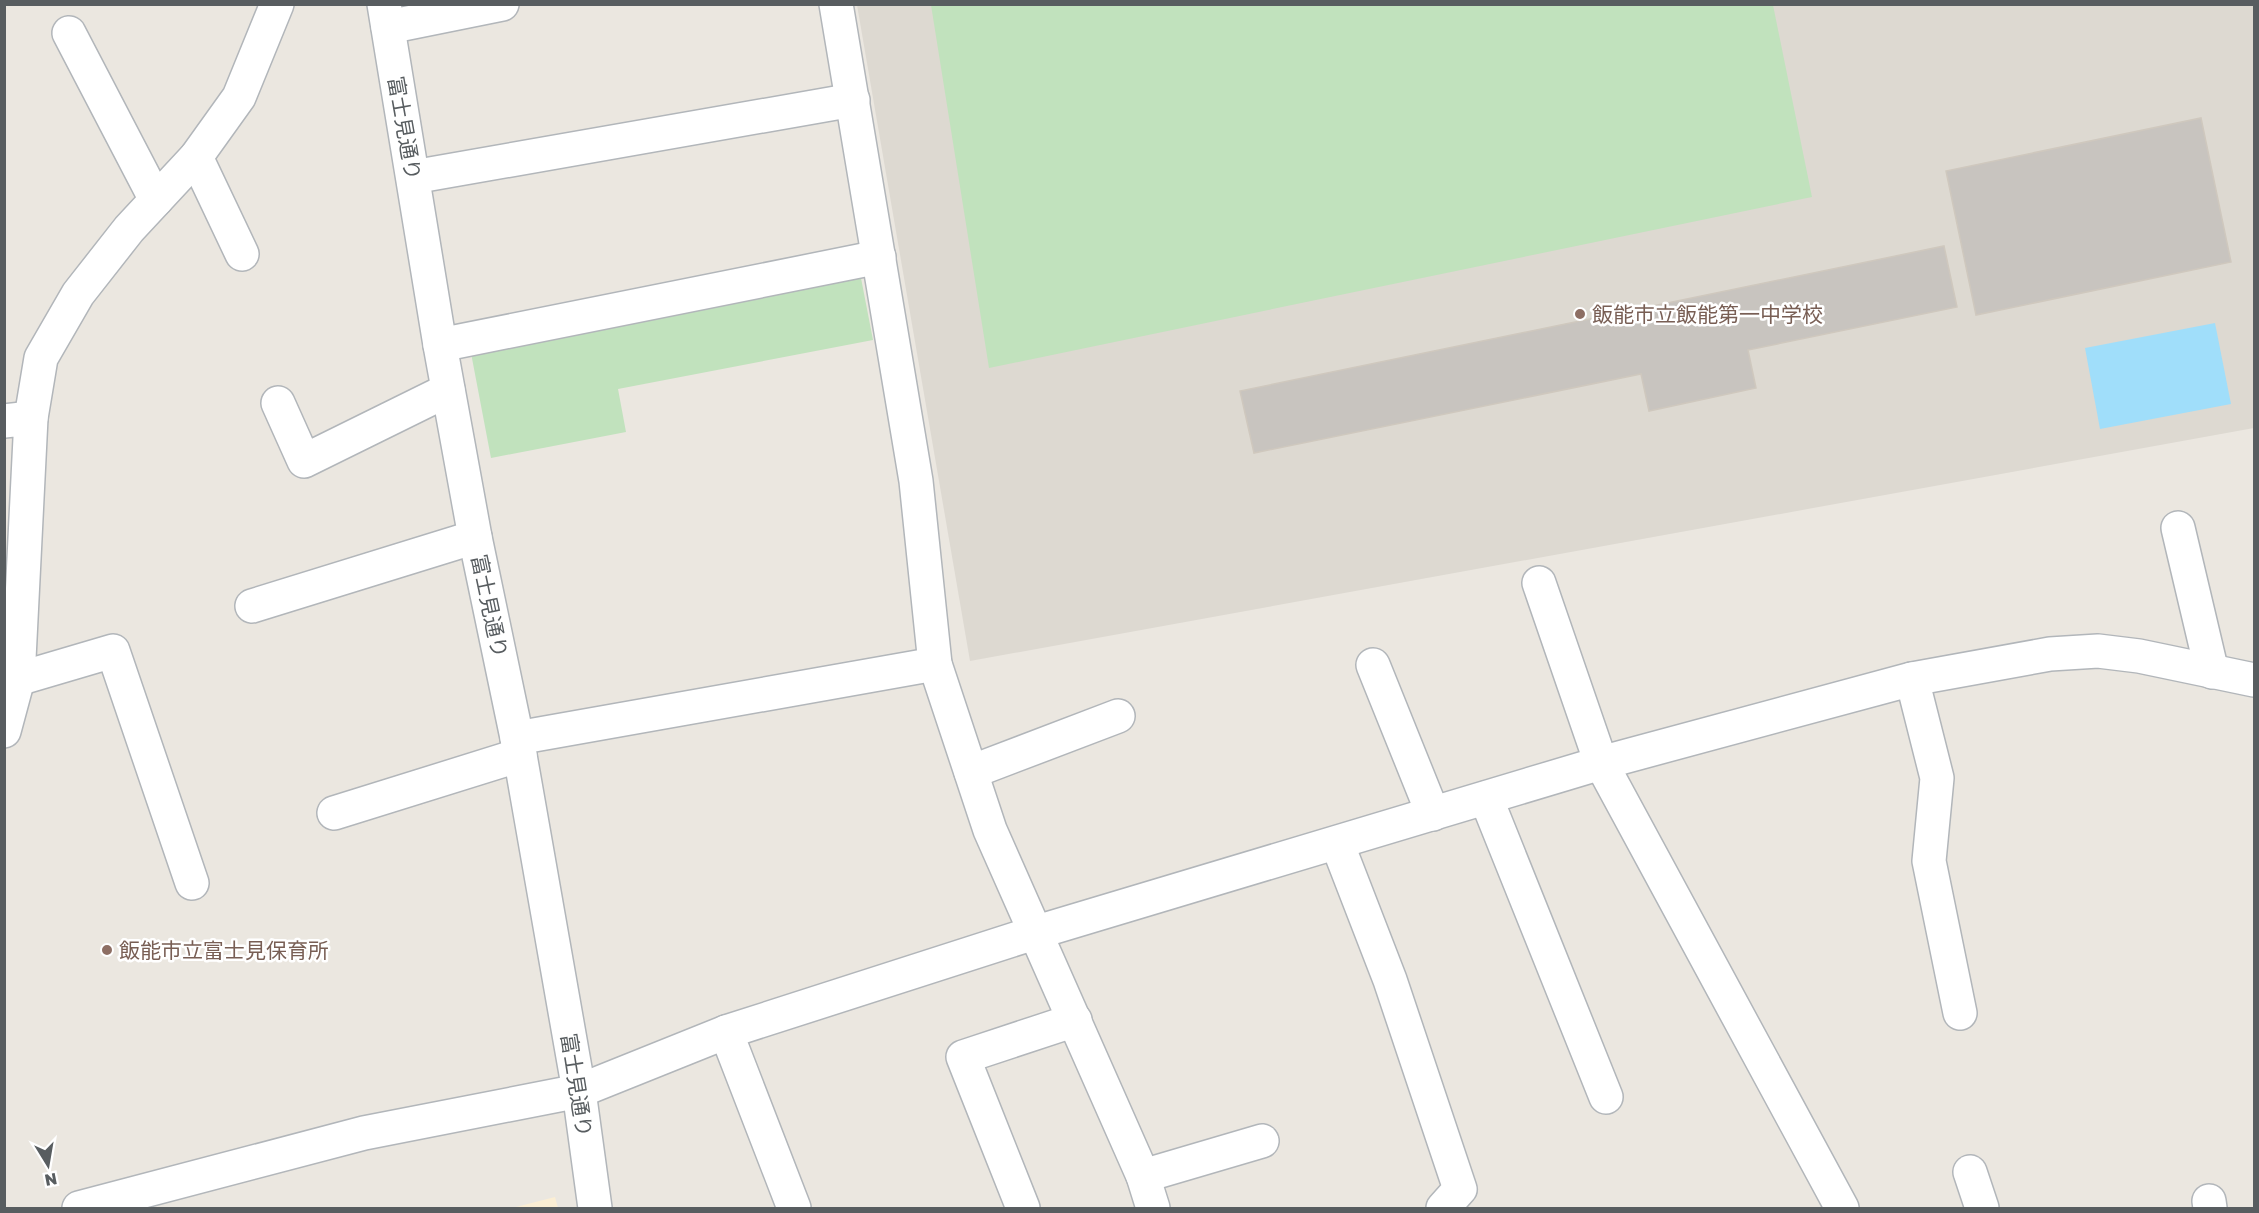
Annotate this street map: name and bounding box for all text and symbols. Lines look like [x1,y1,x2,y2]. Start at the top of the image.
street label: 富士見通り [383,74,427,182]
place label: 飯能市立飯能第一中学校 [1592,301,1823,327]
marker: 飯能市立飯能第一中学校 [1573,307,1587,321]
street label: 富士見通り [466,552,514,660]
place label: 飯能市立富士見保育所 [119,937,329,963]
marker: 飯能市立富士見保育所 [100,943,114,957]
street label: 富士見通り [556,1031,598,1139]
north arrow [18,1135,78,1195]
text: N [43,1169,59,1191]

